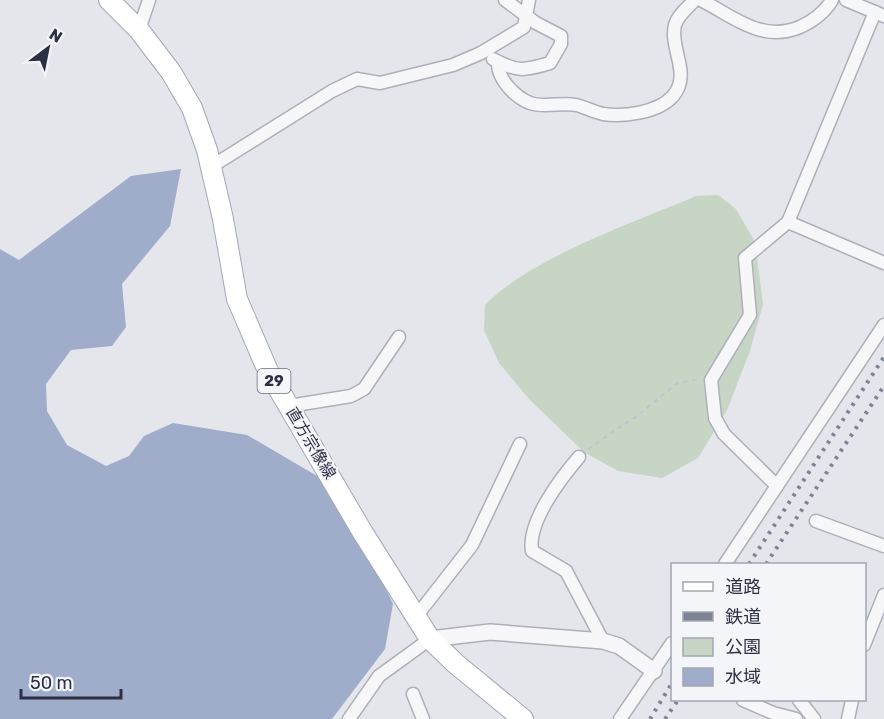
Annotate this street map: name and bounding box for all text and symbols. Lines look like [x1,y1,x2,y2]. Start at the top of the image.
north arrow [18,18,78,78]
text: N [46,25,66,47]
road number: 29 [258,369,290,393]
street label: 直方宗像線 [282,404,340,482]
legend [671,563,866,701]
text: 道路 [725,576,761,598]
text: 鉄道 [725,606,761,628]
text: 公園 [725,636,761,658]
scale bar [21,662,122,700]
text: 水域 [725,666,761,688]
text: 50 m [30,672,73,694]

